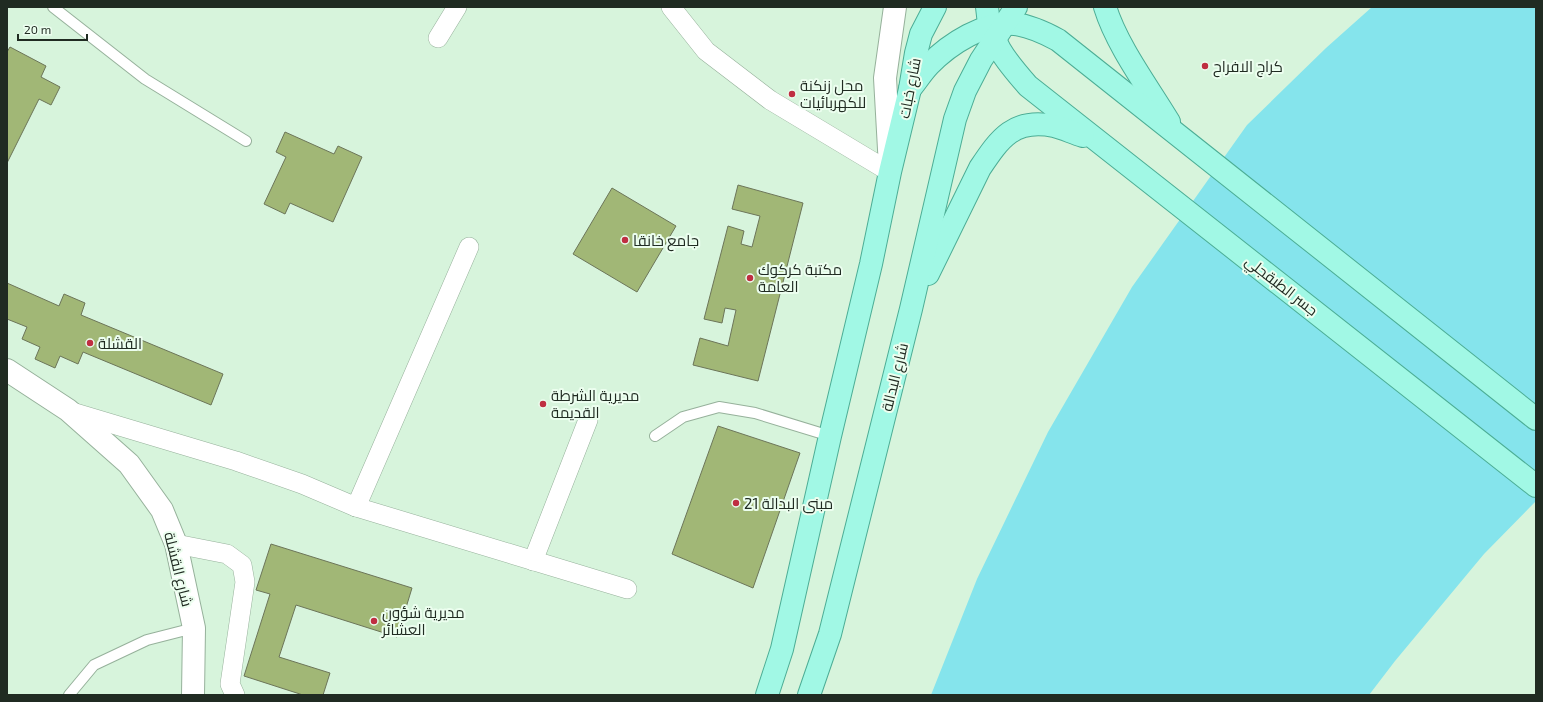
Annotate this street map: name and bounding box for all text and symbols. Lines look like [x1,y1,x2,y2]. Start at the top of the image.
scale bar [18,16,87,42]
text: 20 m [24,22,51,36]
street label: شارع خبات [894,56,927,120]
place label: كراج الافراح [1213,57,1283,78]
marker: كراج الافراح [1200,61,1210,71]
place label: محل زنكنة للكهربائيات [800,76,866,113]
marker: محل زنكنة للكهربائيات [787,89,797,99]
place label: جامع خانقا [633,231,699,252]
marker: جامع خانقا [620,235,630,245]
street label: جسر الطبقجلي [1240,251,1322,322]
place label: مكتبة كركوك العامة [758,260,842,295]
marker: مكتبة كركوك العامة [745,273,755,283]
place label: القشلة [98,334,142,352]
marker: القشلة [85,338,95,348]
street label: شارع البدالة [877,341,914,414]
place label: مديرية الشرطة القديمة [551,386,640,421]
marker: مديرية الشرطة القديمة [538,399,548,409]
place label: مبنى البدالة 21 [744,494,833,514]
marker: مبنى البدالة 21 [731,498,741,508]
street label: شارع القشلة [158,530,197,609]
place label: مديرية شؤون العشائر [381,603,465,639]
marker: مديرية شؤون العشائر [369,616,379,626]

